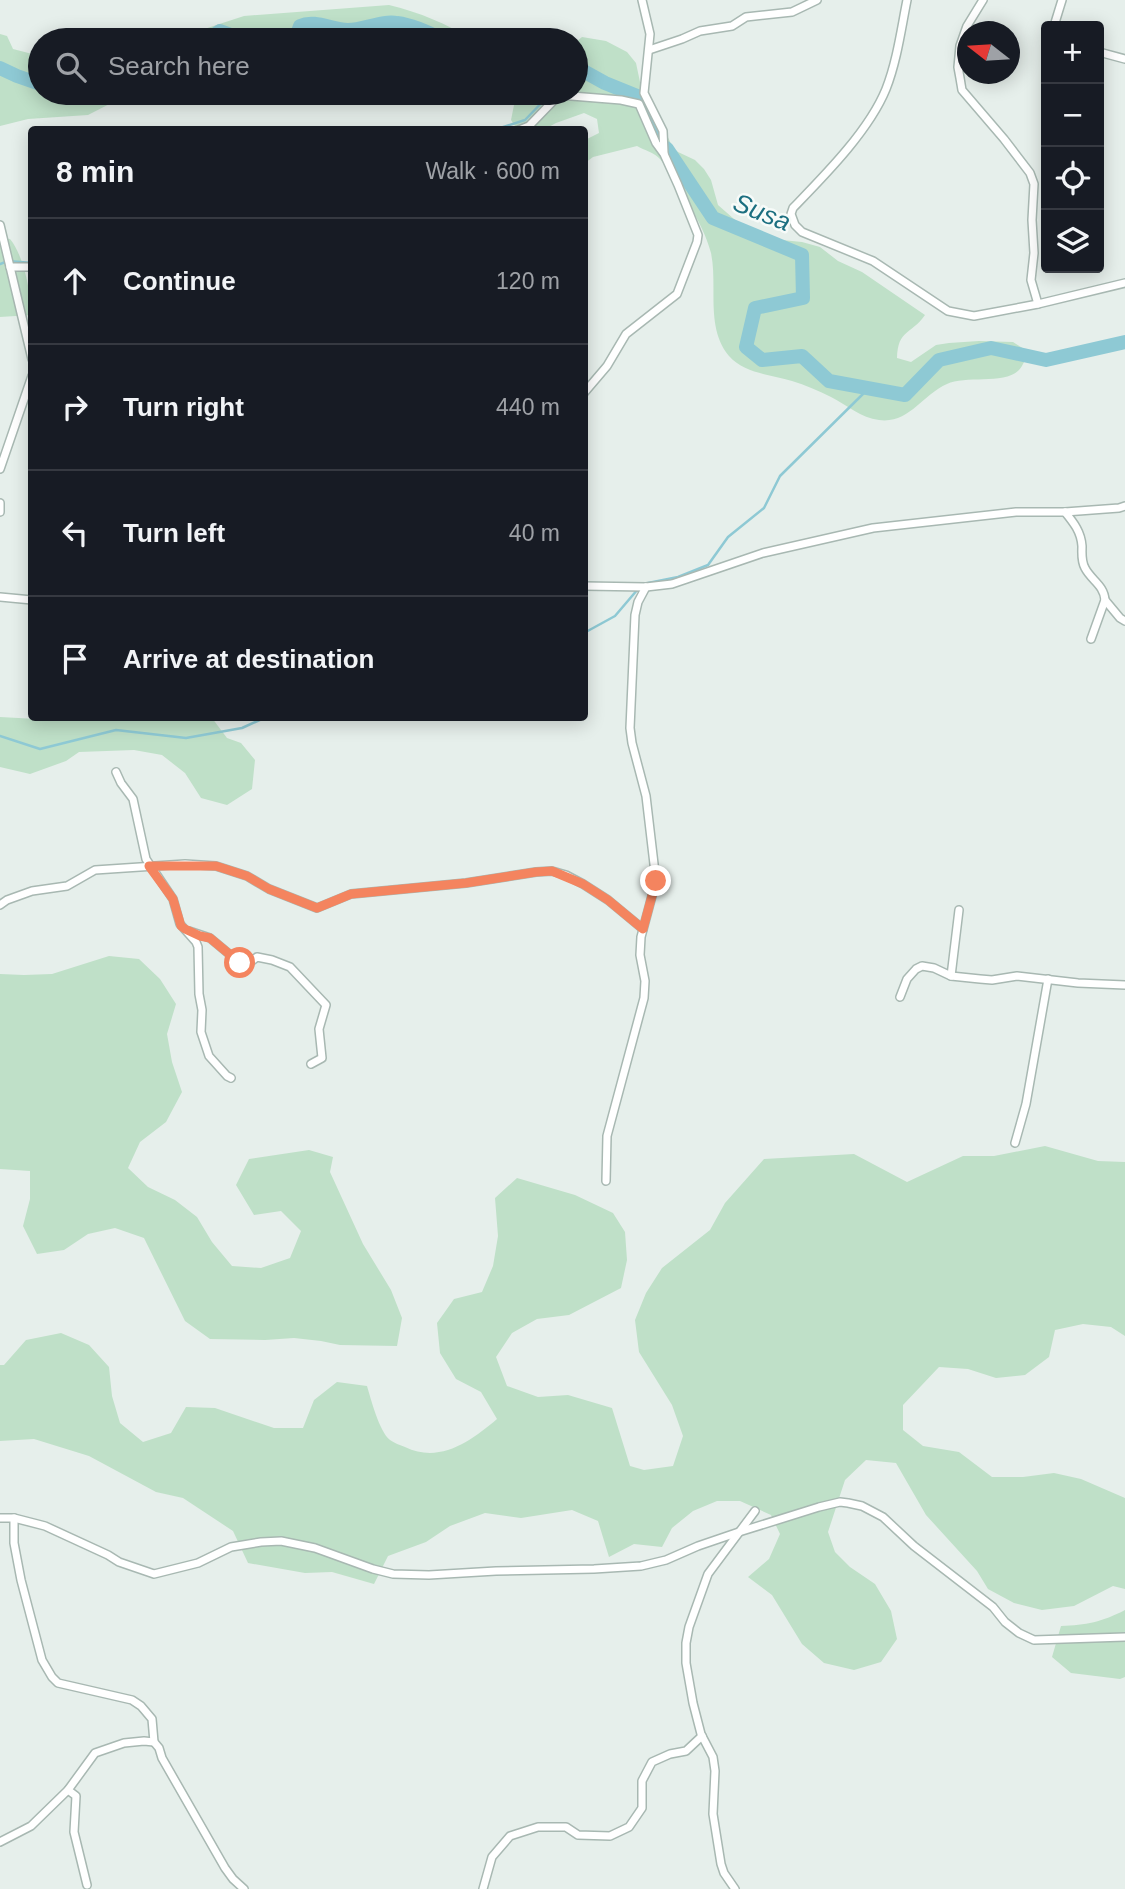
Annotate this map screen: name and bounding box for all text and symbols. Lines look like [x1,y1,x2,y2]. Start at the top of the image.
north arrow [957,21,1020,84]
map controls [1041,21,1104,273]
button: + [1041,21,1104,84]
search box [28,28,588,105]
icon: search [52,48,90,86]
text: Search here [108,51,250,81]
button: − [1041,84,1104,147]
button: locate [1041,147,1104,210]
text: 8 min [56,155,134,188]
text: Walk · 600 m [425,158,560,184]
water label: Susa [729,187,795,237]
button: layers [1041,210,1104,273]
icon: ahead [56,262,94,300]
text: Continue [123,266,236,296]
text: 120 m [496,268,560,294]
icon: right [56,388,94,426]
text: Turn right [123,392,244,422]
text: 440 m [496,394,560,420]
icon: left [56,514,94,552]
text: Turn left [123,518,225,548]
text: 40 m [509,520,560,546]
icon: arrive [56,640,94,678]
text: Arrive at destination [123,644,374,674]
route end [640,865,671,896]
route start [224,947,255,978]

